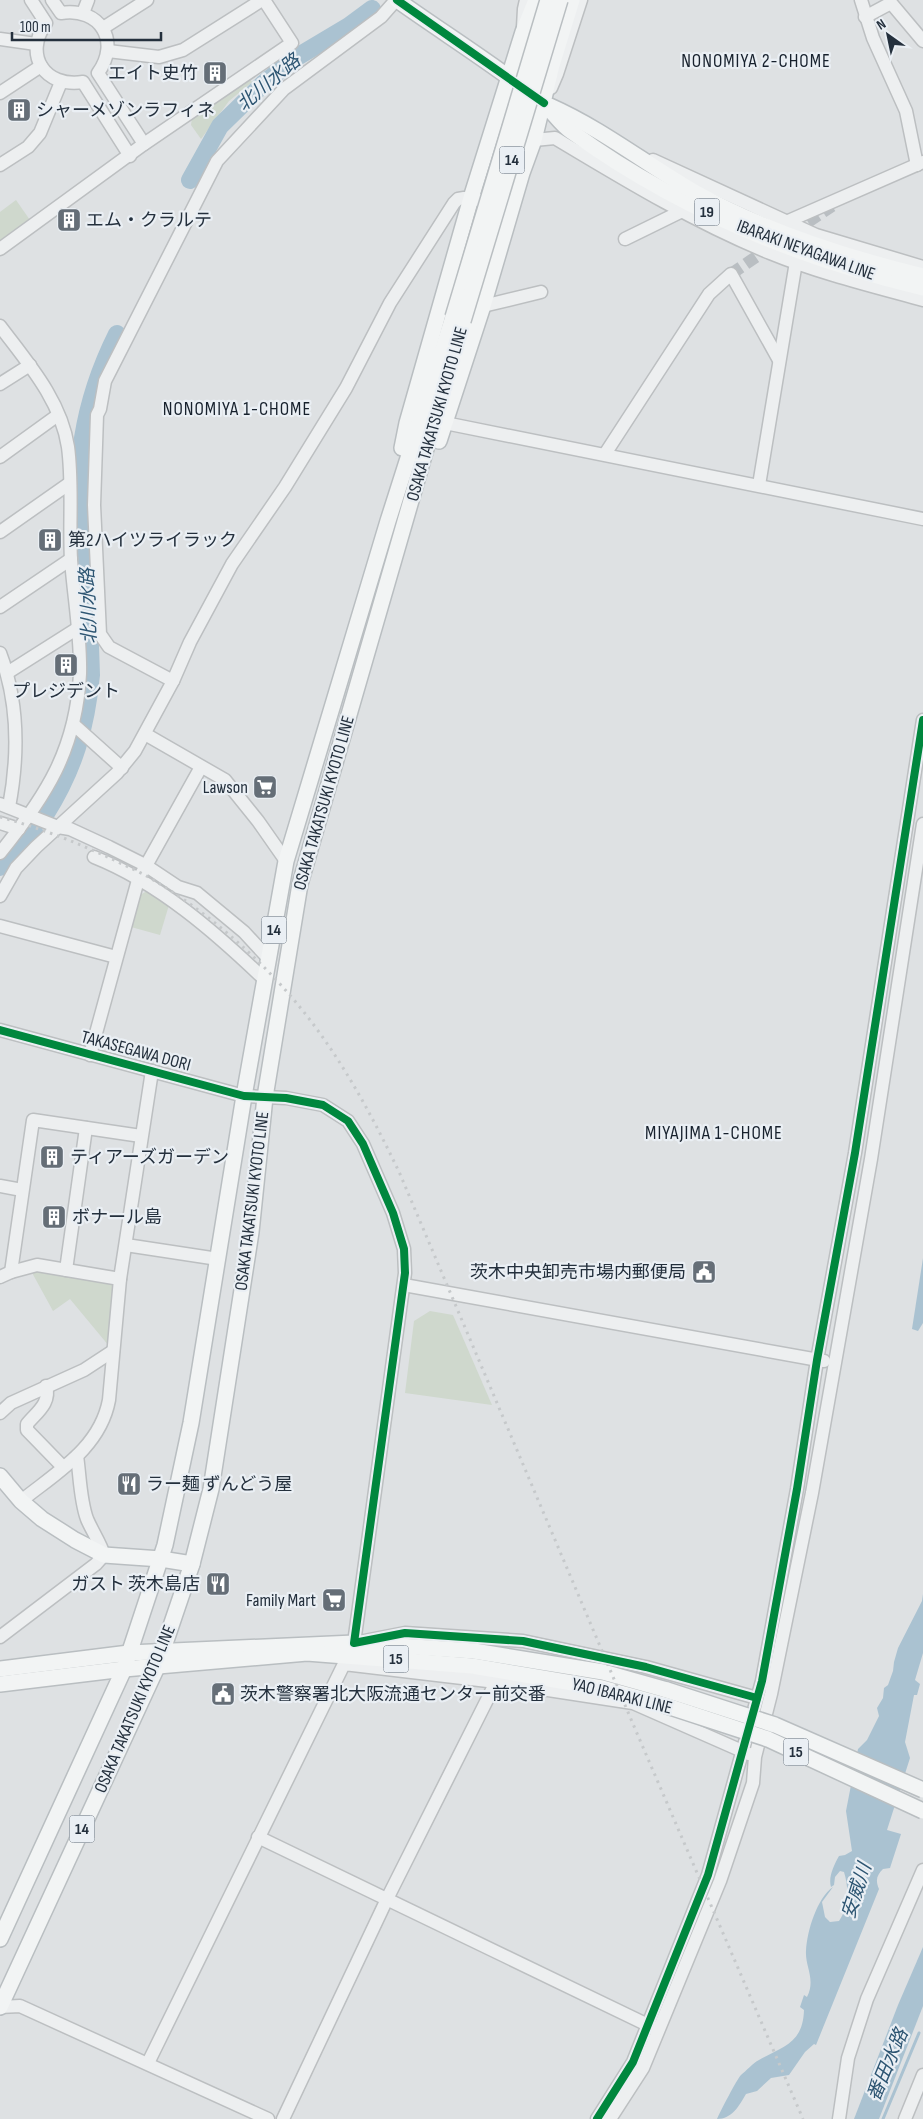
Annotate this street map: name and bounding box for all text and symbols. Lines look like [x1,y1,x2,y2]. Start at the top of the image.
scale bar [12,10,161,42]
north arrow [863,10,913,60]
text: N [873,15,889,34]
text: 100 m [20,18,51,37]
water label: 北川水路 [232,48,307,116]
district label: NONOMIYA 2-CHOME [681,50,831,73]
building icon: エイト史竹 [202,60,228,86]
place label: エイト史竹 [108,63,198,84]
building icon: シャーメゾンラフィネ [6,97,32,123]
place label: シャーメゾンラフィネ [36,100,215,121]
road number: 14 [500,146,524,174]
road number: 19 [694,198,720,226]
building icon: エム・クラルテ [56,207,82,233]
place label: エム・クラルテ [86,210,212,231]
street label: IBARAKI NEYAGAWA LINE [734,215,878,285]
street label: OSAKA TAKATSUKI KYOTO LINE [402,324,472,504]
district label: NONOMIYA 1-CHOME [163,398,311,421]
building icon: 第2ハイツライラック [37,527,63,553]
place label: 第2ハイツライラック [68,530,237,551]
water label: 北川水路 [76,566,102,644]
building icon: プレジデント [53,652,79,678]
place label: プレジデント [12,681,120,702]
street label: OSAKA TAKATSUKI KYOTO LINE [289,713,359,893]
supermarket icon: Lawson [252,774,278,800]
place label: Lawson [203,777,248,798]
road number: 14 [262,916,286,944]
street label: TAKASEGAWA DORI [79,1026,193,1076]
street label: OSAKA TAKATSUKI KYOTO LINE [231,1110,273,1292]
district label: MIYAJIMA 1-CHOME [645,1122,783,1145]
building icon: ティアーズガーデン [39,1144,65,1170]
place label: ティアーズガーデン [70,1147,229,1168]
building icon: ボナール島 [41,1204,67,1230]
place label: ボナール島 [72,1207,162,1228]
public building icon: 茨木中央卸売市場内郵便局 [691,1259,717,1285]
place label: 茨木中央卸売市場内郵便局 [470,1262,686,1283]
restaurant icon: ラー麺 ずんどう屋 [116,1471,142,1497]
place label: ラー麺 ずんどう屋 [146,1474,292,1495]
restaurant icon: ガスト 茨木島店 [205,1571,231,1597]
place label: ガスト 茨木島店 [71,1574,200,1595]
supermarket icon: Family Mart [321,1587,347,1613]
place label: Family Mart [246,1590,317,1611]
street label: OSAKA TAKATSUKI KYOTO LINE [90,1622,180,1796]
road number: 15 [384,1646,408,1672]
street label: YAO IBARAKI LINE [570,1673,674,1719]
public building icon: 茨木警察署北大阪流通センター前交番 [210,1681,236,1707]
place label: 茨木警察署北大阪流通センター前交番 [240,1684,546,1705]
road number: 15 [784,1738,808,1765]
road number: 14 [70,1816,94,1842]
water label: 安威川 [837,1858,877,1922]
water label: 番田水路 [863,2024,914,2104]

